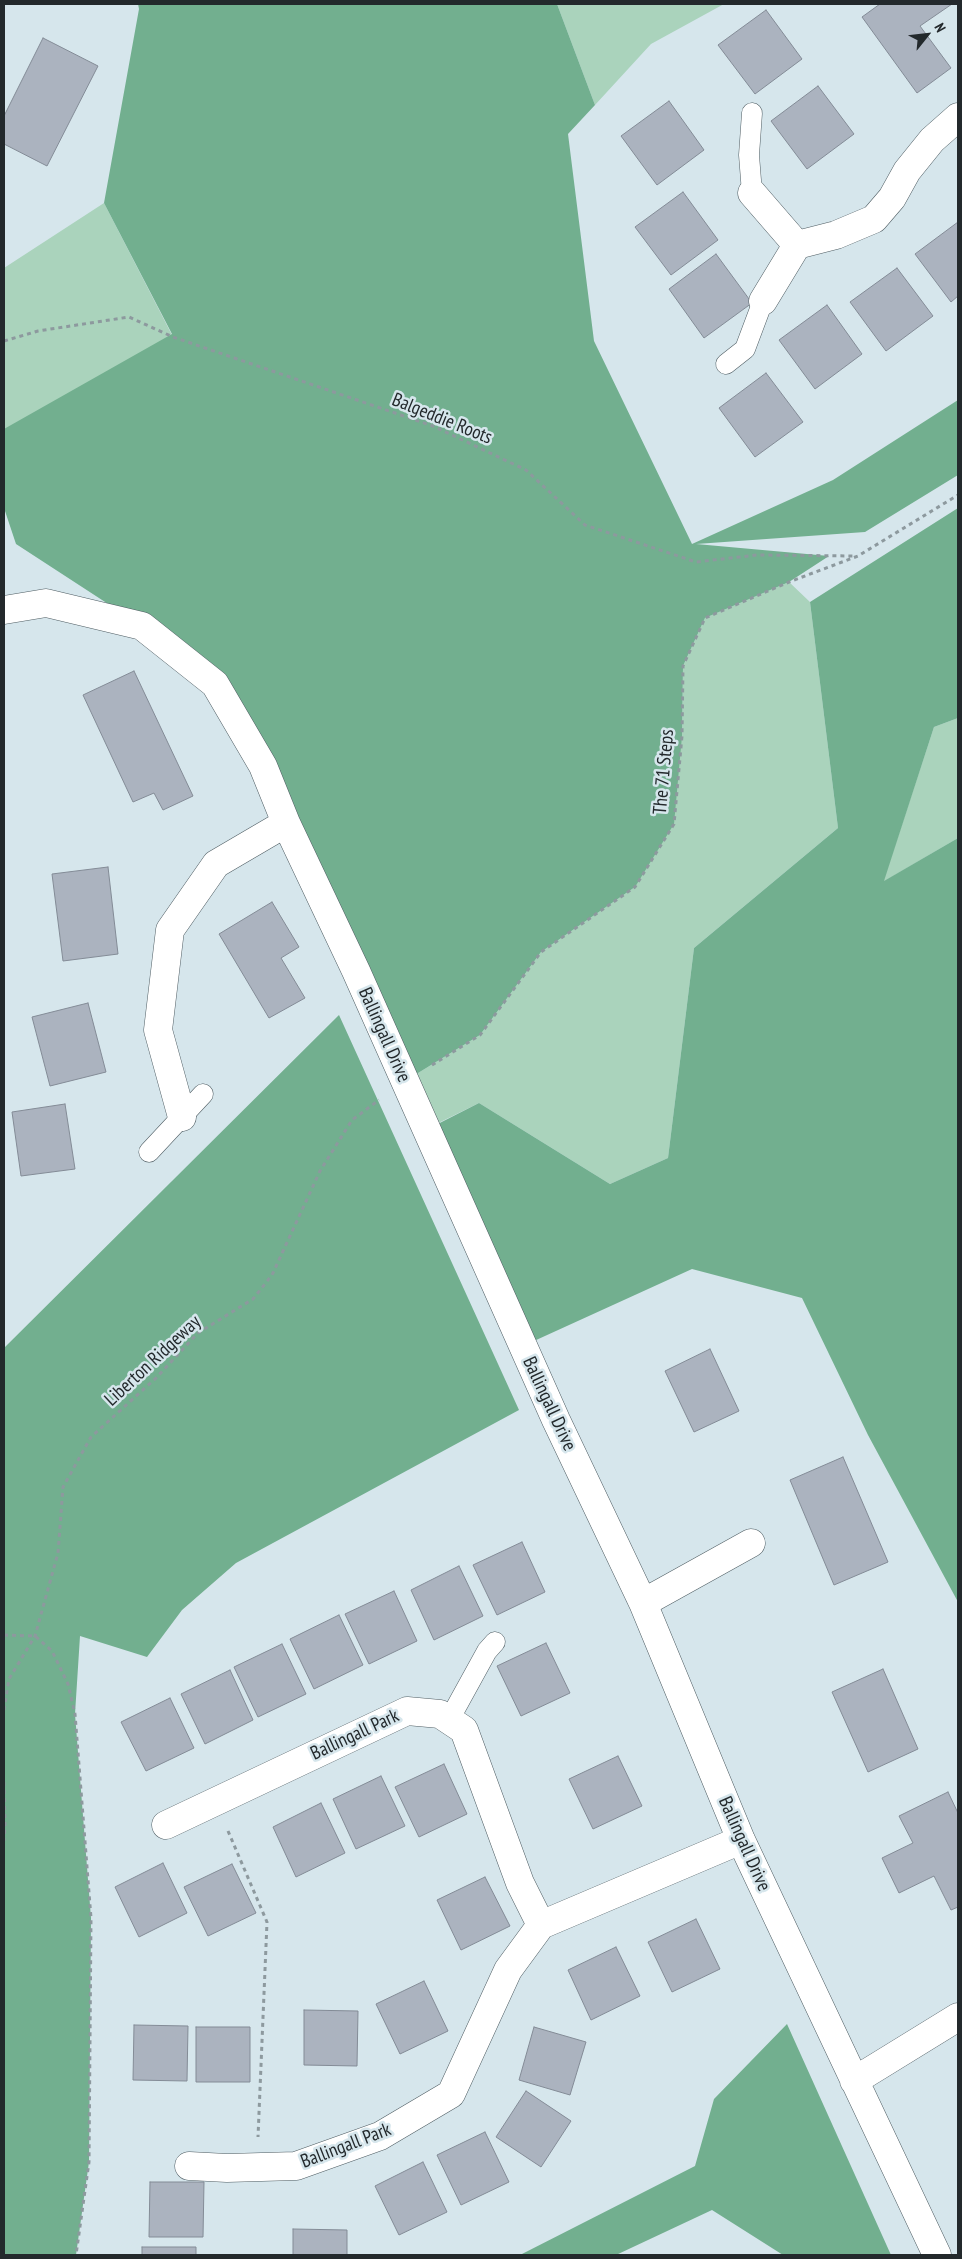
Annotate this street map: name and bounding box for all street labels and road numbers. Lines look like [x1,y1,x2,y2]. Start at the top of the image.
street label: Balgeddie Roots [389,389,495,449]
street label: The 71 Steps [649,728,679,816]
street label: Ballingall Drive [353,984,415,1086]
street label: Liberton Ridgeway [100,1311,206,1411]
street label: Ballingall Drive [517,1353,581,1455]
street label: Ballingall Park [307,1705,403,1765]
street label: Ballingall Drive [713,1793,775,1895]
street label: Ballingall Park [298,2118,394,2174]

